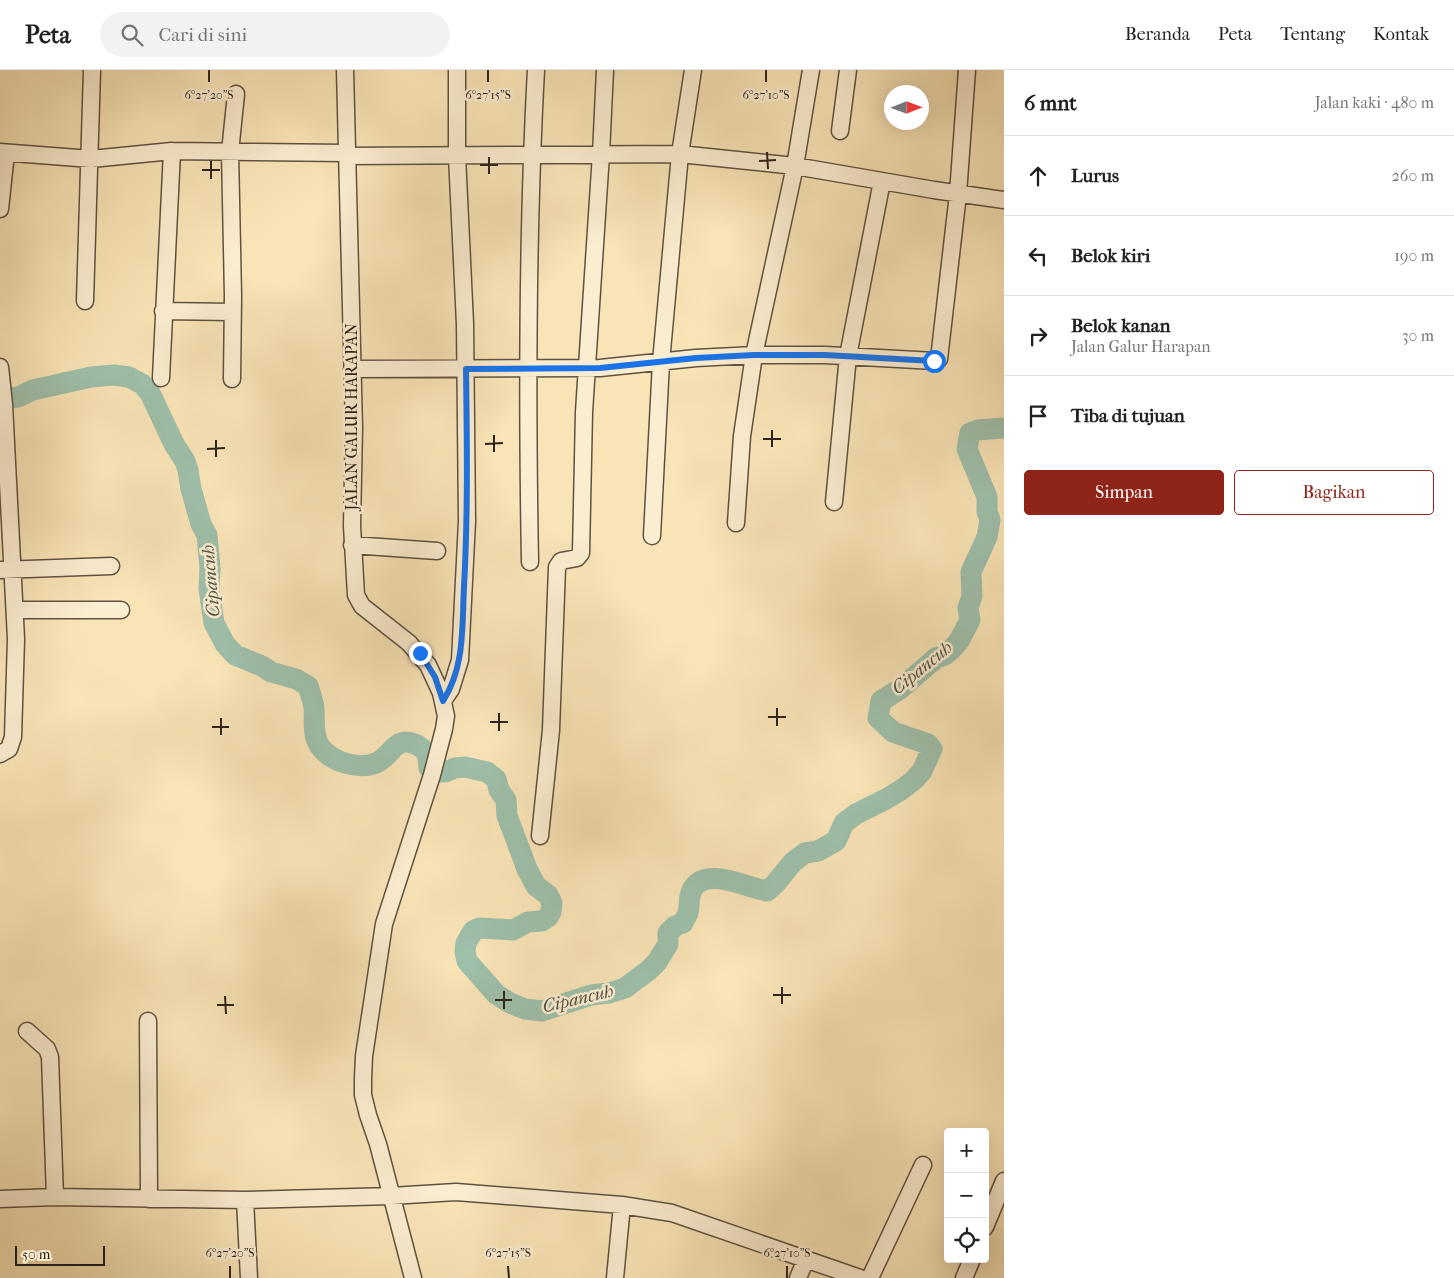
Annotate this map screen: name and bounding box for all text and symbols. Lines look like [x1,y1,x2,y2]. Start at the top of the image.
search box [100,12,450,57]
text: Peta [25,21,70,49]
icon: search [118,21,146,49]
text: Cari di sini [158,24,247,46]
text: Beranda [1125,24,1190,45]
text: Peta [1218,24,1252,45]
text: Tentang [1280,24,1345,45]
text: Kontak [1373,24,1429,45]
north arrow [884,85,929,130]
text: 6°27'20"S [184,88,234,102]
text: 6°27'15"S [465,88,511,102]
text: 6°27'10"S [742,88,790,102]
text: 6 mnt [1024,91,1077,115]
text: Jalan kaki · 480 m [1315,93,1434,112]
icon: ahead [1024,162,1052,190]
text: Lurus [1071,165,1119,187]
text: 260 m [1392,166,1434,185]
icon: left [1024,242,1052,270]
text: Belok kiri [1071,245,1150,267]
text: 190 m [1394,246,1434,265]
text: Belok kanan [1071,315,1171,337]
icon: right [1024,322,1052,350]
street label: JALAN GALUR HARAPAN [342,323,361,513]
text: 30 m [1402,326,1434,345]
text: Jalan Galur Harapan [1071,337,1211,356]
route start [923,350,946,373]
icon: arrive [1024,402,1052,430]
text: Tiba di tujuan [1071,405,1185,427]
button: Simpan [1024,470,1224,515]
button: Bagikan [1234,470,1434,515]
water label: Cipancuh [197,544,225,618]
water label: Cipancuh [887,637,957,699]
route end [409,642,432,665]
water label: Cipancuh [540,981,616,1017]
map controls [944,1128,989,1263]
button: + [944,1128,989,1173]
button: − [944,1173,989,1218]
button: locate [944,1218,989,1263]
scale bar [15,1243,105,1266]
text: 50 m [22,1246,50,1263]
text: 6°27'20"S [205,1246,255,1260]
text: 6°27'15"S [485,1246,531,1260]
text: 6°27'10"S [763,1246,811,1260]

